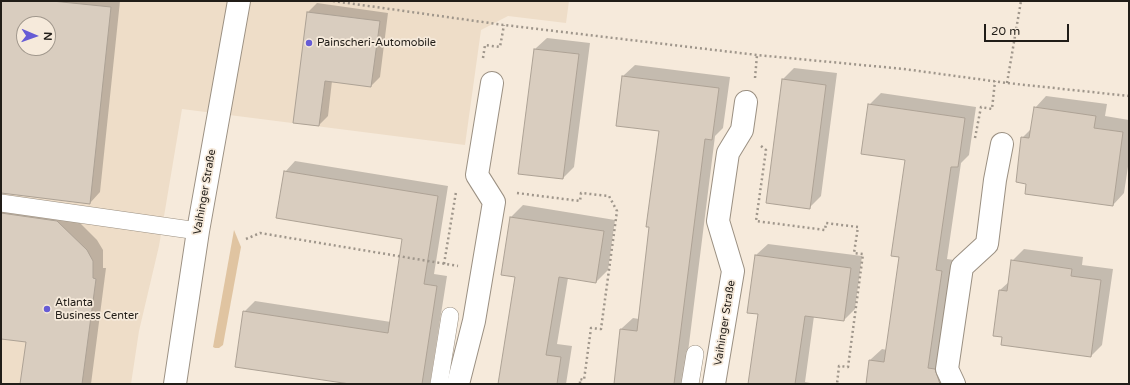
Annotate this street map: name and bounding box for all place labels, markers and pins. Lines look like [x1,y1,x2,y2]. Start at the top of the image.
place label: Painscheri-Automobile [317,36,436,50]
marker: Painscheri-Automobile [304,38,314,48]
place label: Atlanta Business Center [55,296,138,322]
marker: Atlanta Business Center [42,304,52,314]

